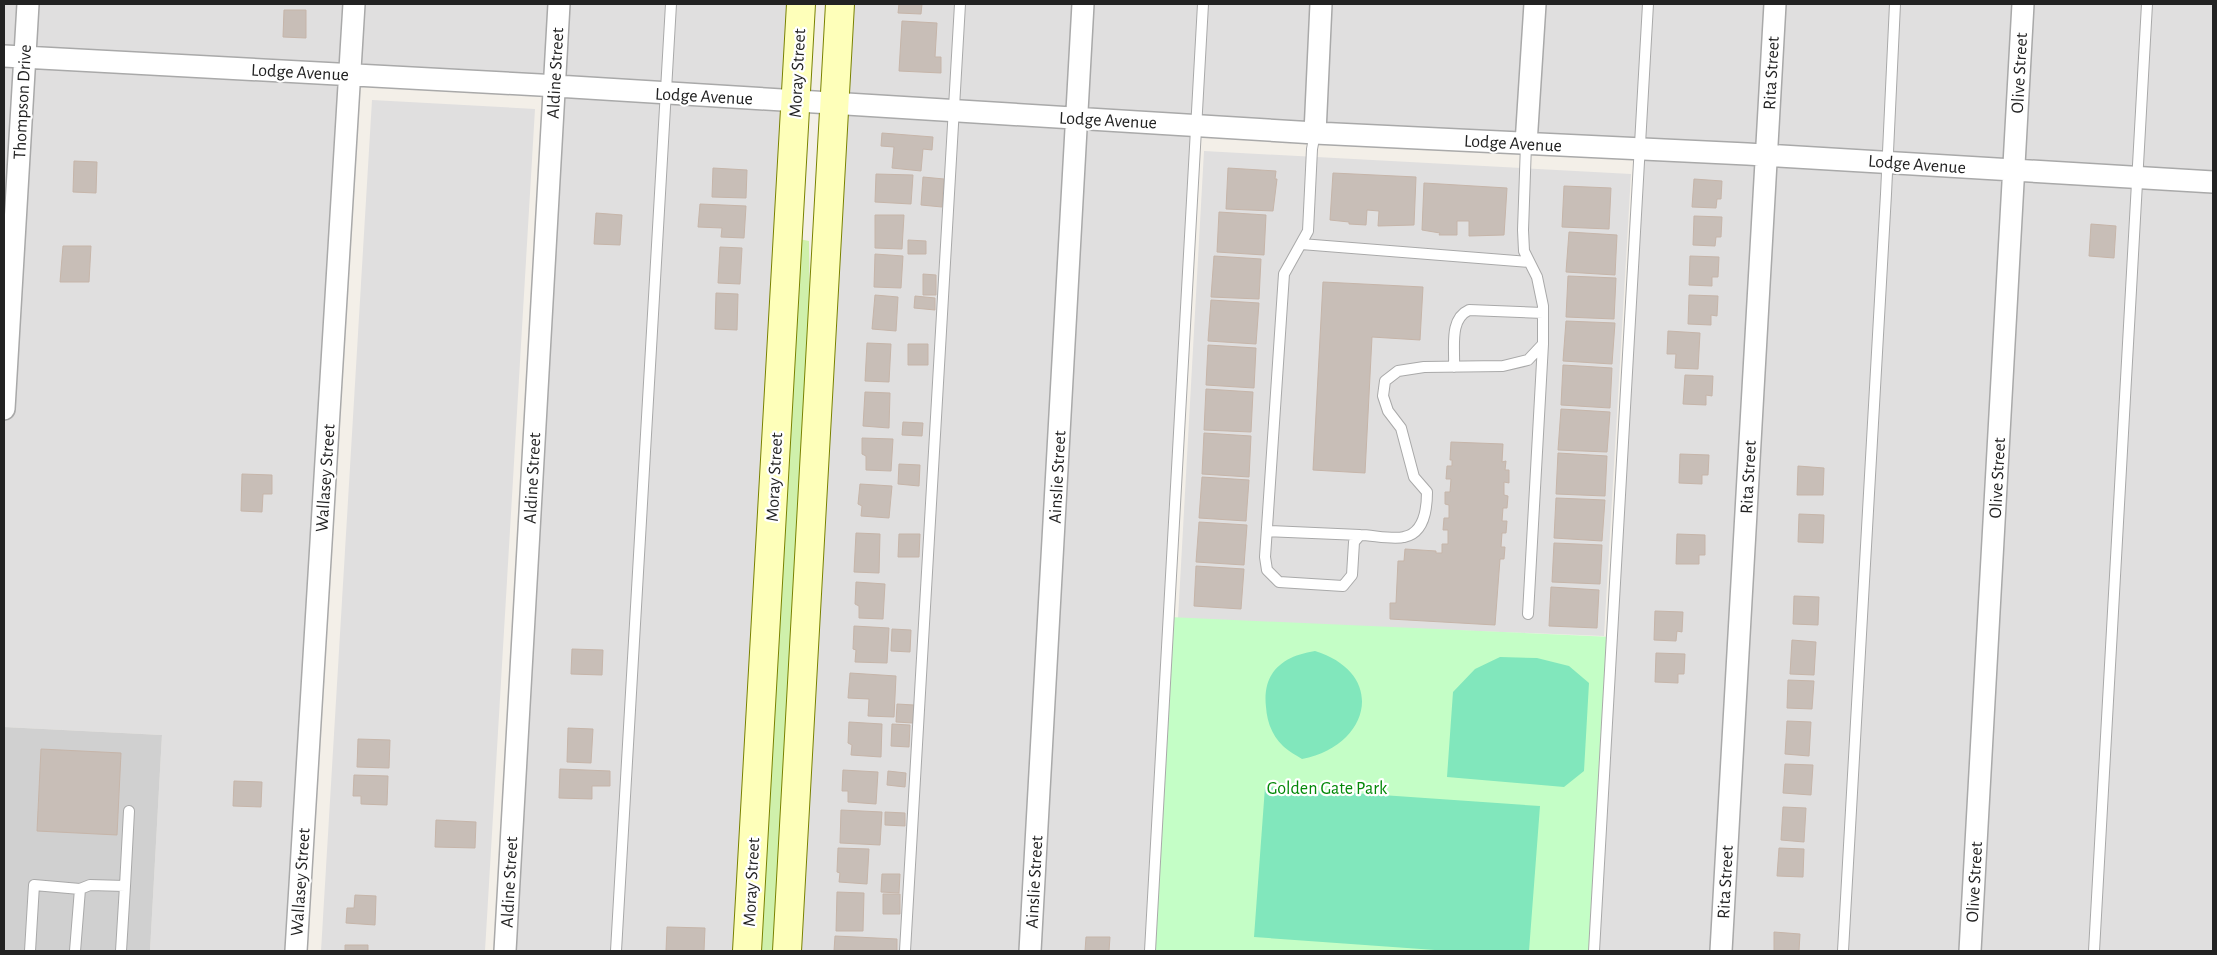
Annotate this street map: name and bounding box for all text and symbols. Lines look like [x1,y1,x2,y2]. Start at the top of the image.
street label: Aldine Street [545,27,567,119]
street label: Moray Street [787,28,809,118]
street label: Olive Street [2009,32,2031,114]
street label: Rita Street [1761,36,1783,110]
street label: Thompson Drive [11,44,35,160]
street label: Lodge Avenue [251,61,349,85]
street label: Lodge Avenue [655,85,753,109]
street label: Lodge Avenue [1059,109,1157,133]
street label: Lodge Avenue [1464,132,1562,156]
street label: Lodge Avenue [1867,153,1966,177]
street label: Wallasey Street [313,423,339,533]
street label: Ainslie Street [1047,430,1069,524]
street label: Aldine Street [522,432,544,524]
street label: Moray Street [764,432,786,522]
street label: Olive Street [1987,437,2009,519]
street label: Rita Street [1738,440,1760,514]
park label: Golden Gate Park [1267,780,1388,798]
street label: Wallasey Street [288,827,314,937]
street label: Ainslie Street [1024,835,1046,929]
street label: Aldine Street [499,836,521,928]
street label: Moray Street [741,837,763,927]
street label: Olive Street [1964,841,1986,923]
street label: Rita Street [1715,845,1737,919]

